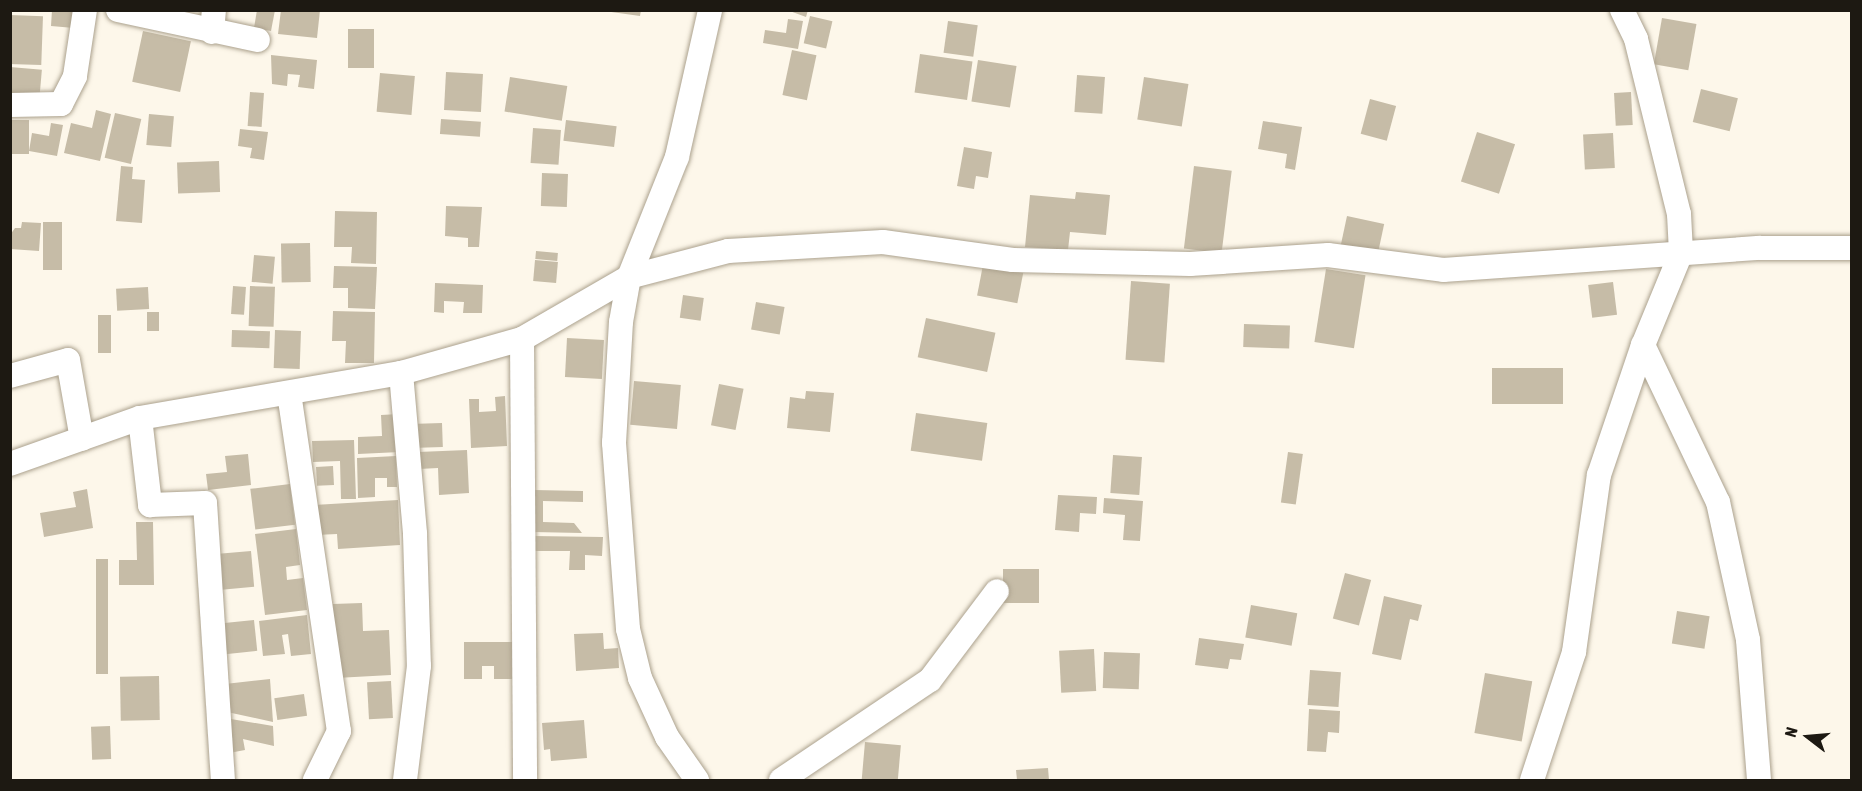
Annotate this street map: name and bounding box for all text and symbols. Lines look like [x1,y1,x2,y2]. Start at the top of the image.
north arrow [1778,707,1838,767]
text: N [1781,725,1801,739]

